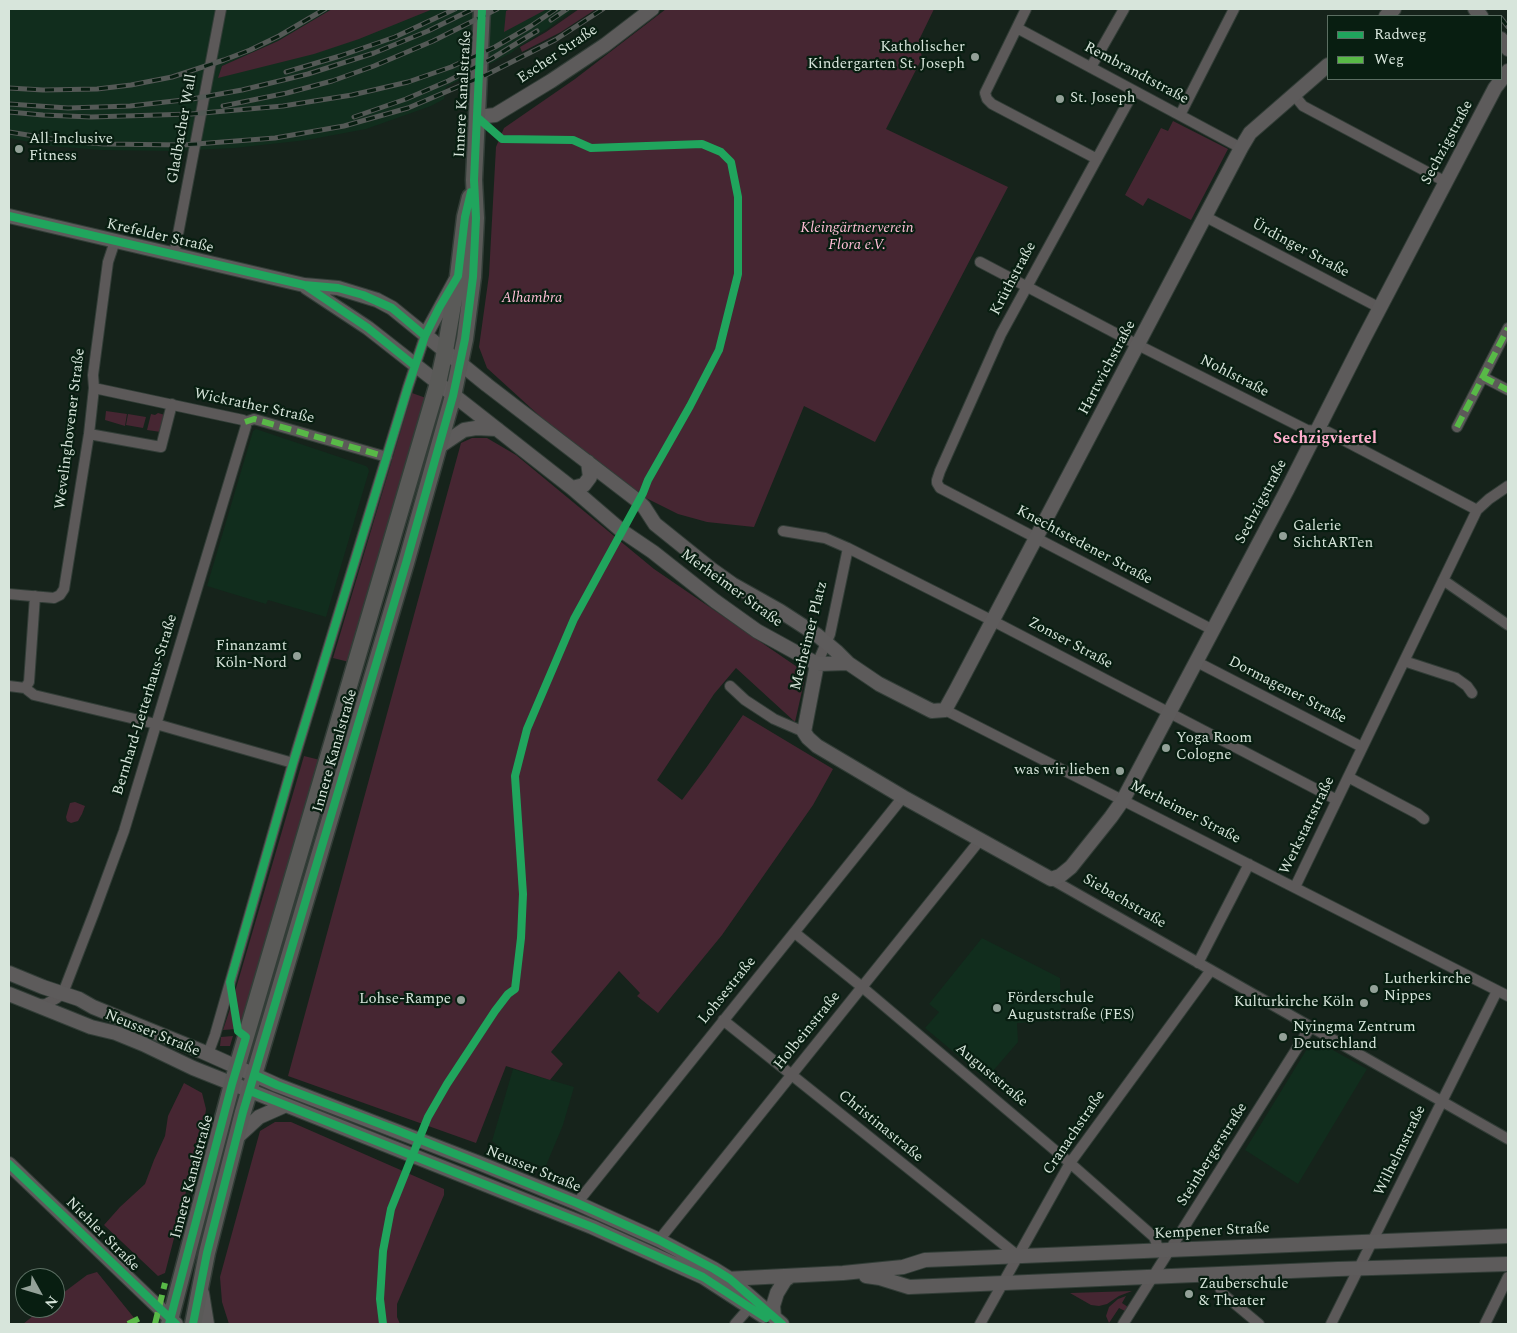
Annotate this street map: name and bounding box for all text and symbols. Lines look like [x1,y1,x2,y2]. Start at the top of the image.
legend [1327,15,1502,80]
street label: Escher Straße [515,22,601,88]
text: Radweg [1374,23,1427,46]
street label: Innere Kanalstraße [452,30,476,158]
place label: Katholischer Kindergarten St. Joseph [807,39,965,74]
street label: Rembrandtstraße [1081,39,1191,109]
text: Weg [1374,48,1404,71]
marker: Katholischer Kindergarten St. Joseph [969,51,981,63]
street label: Gladbacher Wall [165,73,201,185]
place label: St. Joseph [1070,90,1136,108]
marker: St. Joseph [1054,93,1066,105]
street label: Sechzigstraße [1418,98,1478,188]
place label: All Inclusive Fitness [29,131,113,166]
marker: All Inclusive Fitness [13,143,25,155]
street label: Krefelder Straße [105,216,215,258]
street label: Ürdinger Straße [1248,216,1352,282]
park label: Kleingärtnerverein Flora e.V. [800,220,914,255]
street label: Krüthstraße [987,239,1041,319]
park label: Alhambra [502,290,562,308]
street label: Hartwichstraße [1076,318,1140,418]
street label: Wevelinghovener Straße [52,347,90,511]
street label: Nohlstraße [1197,352,1271,402]
street label: Wickrather Straße [192,385,316,429]
district label: Sechzigviertel [1273,430,1377,450]
street label: Sechzigstraße [1232,457,1292,547]
street label: Knechtstedener Straße [1013,502,1155,590]
place label: Galerie SichtARTen [1293,518,1373,553]
marker: Galerie SichtARTen [1277,530,1289,542]
street label: Merheimer Straße [677,546,785,632]
street label: Merheimer Platz [788,579,832,693]
street label: Bernhard-Letterhaus-Straße [110,612,182,798]
street label: Zonser Straße [1025,614,1115,674]
place label: Finanzamt Köln-Nord [215,638,287,673]
marker: Finanzamt Köln-Nord [291,650,303,662]
street label: Dormagener Straße [1225,653,1349,729]
street label: Innere Kanalstraße [310,687,362,815]
place label: Yoga Room Cologne [1176,730,1252,765]
marker: Yoga Room Cologne [1160,742,1172,754]
place label: was wir lieben [1015,762,1110,780]
marker: was wir lieben [1114,765,1126,777]
street label: Werkstattstraße [1276,774,1340,878]
street label: Merheimer Straße [1127,777,1243,849]
street label: Siebachstraße [1079,871,1169,933]
street label: Lohsestraße [695,954,761,1028]
place label: Lutherkirche Nippes [1384,971,1471,1006]
marker: Lutherkirche Nippes [1368,983,1380,995]
street label: Holbeinstraße [771,988,845,1074]
place label: Förderschule Auguststraße (FES) [1007,990,1134,1025]
place label: Lohse-Rampe [359,991,451,1009]
marker: Lohse-Rampe [455,994,467,1006]
place label: Kulturkirche Köln [1234,994,1354,1012]
marker: Kulturkirche Köln [1358,997,1370,1009]
marker: Förderschule Auguststraße (FES) [991,1002,1003,1014]
street label: Neusser Straße [102,1007,202,1061]
place label: Nyingma Zentrum Deutschland [1293,1019,1416,1054]
marker: Nyingma Zentrum Deutschland [1277,1031,1289,1043]
street label: Auguststraße [951,1040,1031,1112]
street label: Christinastraße [834,1087,926,1167]
street label: Cranachstraße [1040,1087,1110,1179]
street label: Steinbergerstraße [1174,1100,1252,1210]
street label: Wilhelmstraße [1371,1103,1431,1199]
street label: Innere Kanalstraße [168,1113,218,1241]
street label: Neusser Straße [483,1143,583,1197]
street label: Niehler Straße [61,1194,143,1276]
street label: Kempener Straße [1154,1220,1270,1244]
north arrow [15,1268,65,1318]
place label: Zauberschule & Theater [1199,1276,1289,1311]
marker: Zauberschule & Theater [1183,1288,1195,1300]
text: N [40,1291,63,1313]

